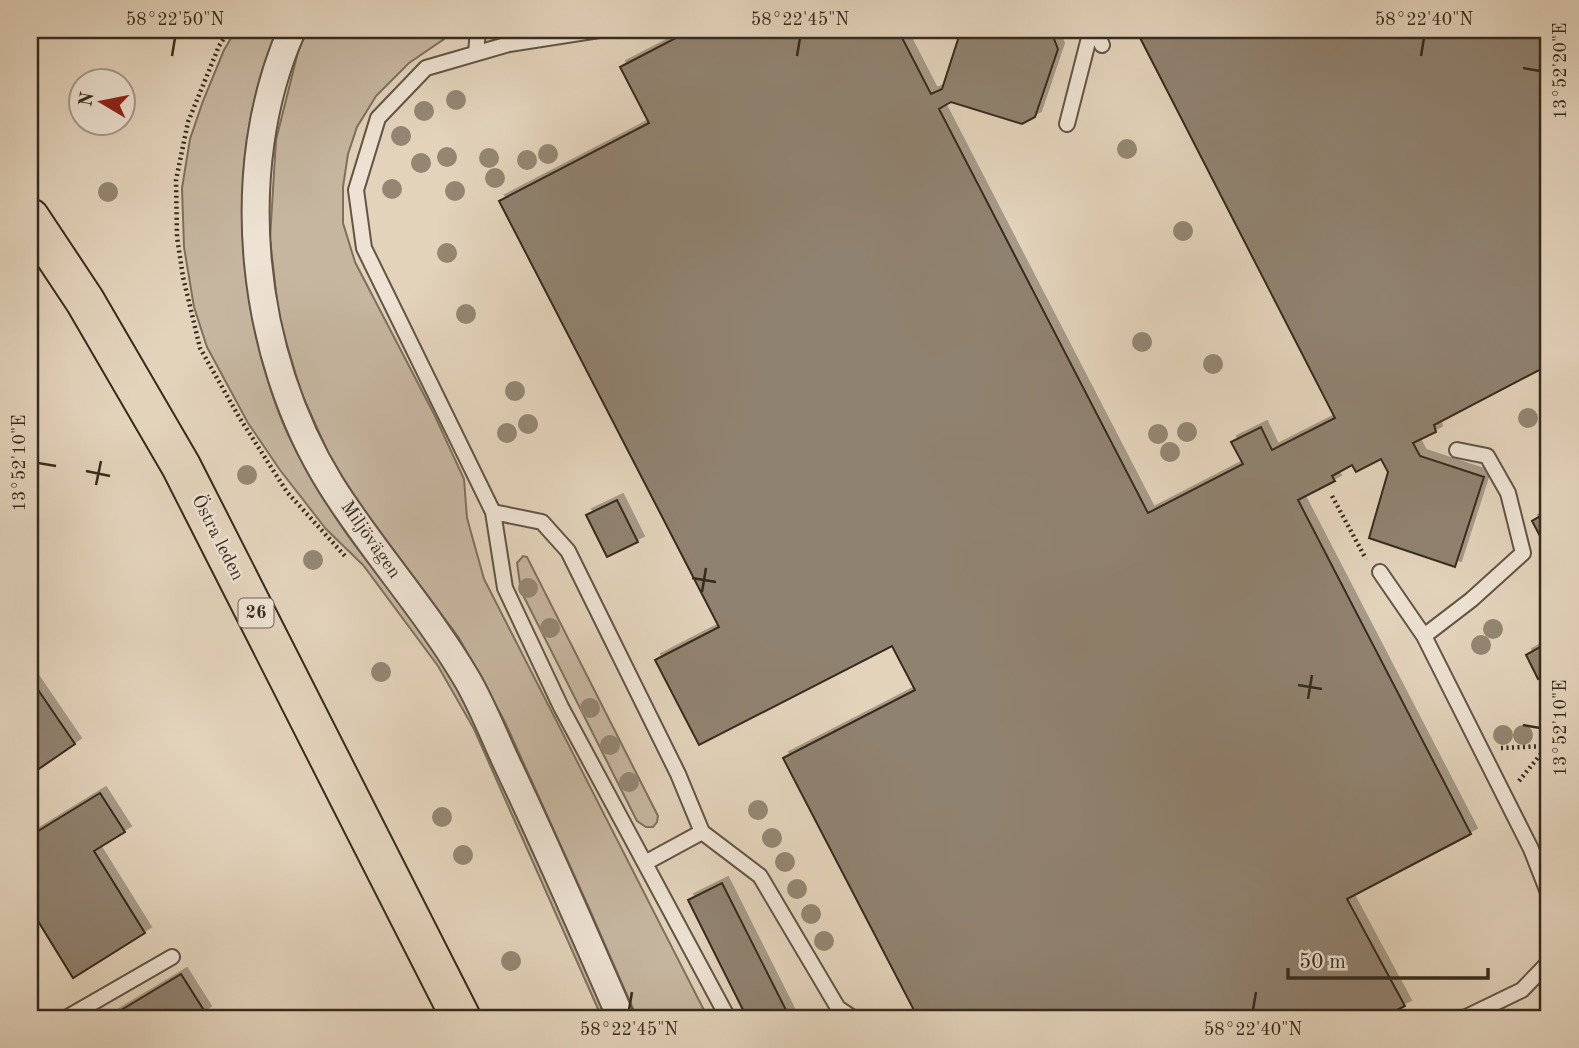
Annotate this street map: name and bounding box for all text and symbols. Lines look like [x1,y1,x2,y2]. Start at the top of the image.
text: 58°22'50"N [126,11,224,29]
text: 58°22'45"N [751,11,849,29]
text: 58°22'40"N [1375,11,1473,29]
text: 13°52'20"E [1552,23,1570,119]
north arrow [66,66,136,136]
text: N [77,90,98,108]
text: 13°52'10"E [11,415,29,511]
street label: Östra leden [187,490,250,584]
street label: Miljövägen [337,498,403,582]
road number: 26 [238,598,274,628]
text: 13°52'10"E [1552,680,1570,776]
scale bar [1288,936,1488,980]
text: 50 m [1299,952,1346,973]
text: 58°22'45"N [580,1021,678,1039]
text: 58°22'40"N [1204,1021,1302,1039]

